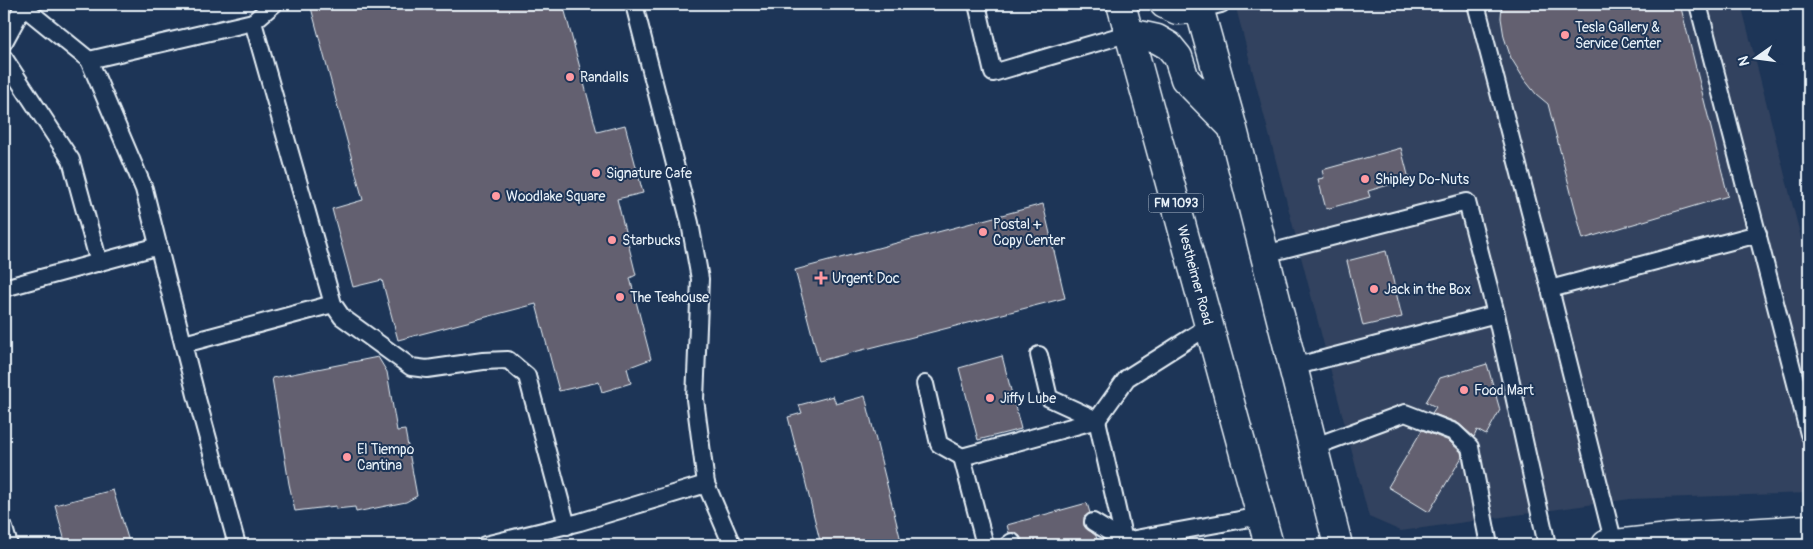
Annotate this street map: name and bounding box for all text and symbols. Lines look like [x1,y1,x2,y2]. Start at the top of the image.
place label: Tesla Gallery & Service Center [1575,19,1662,52]
marker: Tesla Gallery & Service Center [1559,29,1571,41]
north arrow [1730,32,1780,82]
text: N [1734,54,1753,68]
place label: Randalls [580,69,629,86]
marker: Randalls [564,71,576,83]
place label: Signature Cafe [606,165,692,182]
marker: Signature Cafe [590,167,602,179]
place label: Shipley Do-Nuts [1375,171,1470,188]
marker: Shipley Do-Nuts [1359,173,1371,185]
place label: Woodlake Square [506,188,605,205]
marker: Woodlake Square [490,190,502,202]
road number: FM 1093 [1148,194,1204,212]
place label: Postal + Copy Center [993,216,1066,249]
street label: Westheimer Road [1173,223,1217,327]
marker: Postal + Copy Center [977,226,989,238]
place label: Starbucks [622,232,681,249]
marker: Starbucks [606,234,618,246]
place label: Urgent Doc [832,270,900,287]
marker: Urgent Doc [814,271,828,285]
place label: Jack in the Box [1384,281,1471,298]
marker: Jack in the Box [1368,283,1380,295]
place label: The Teahouse [630,289,709,306]
marker: The Teahouse [614,291,626,303]
place label: Food Mart [1474,382,1534,399]
marker: Food Mart [1458,384,1470,396]
place label: Jiffy Lube [1000,390,1056,407]
marker: Jiffy Lube [984,392,996,404]
place label: El Tiempo Cantina [357,441,415,474]
marker: El Tiempo Cantina [341,451,353,463]

